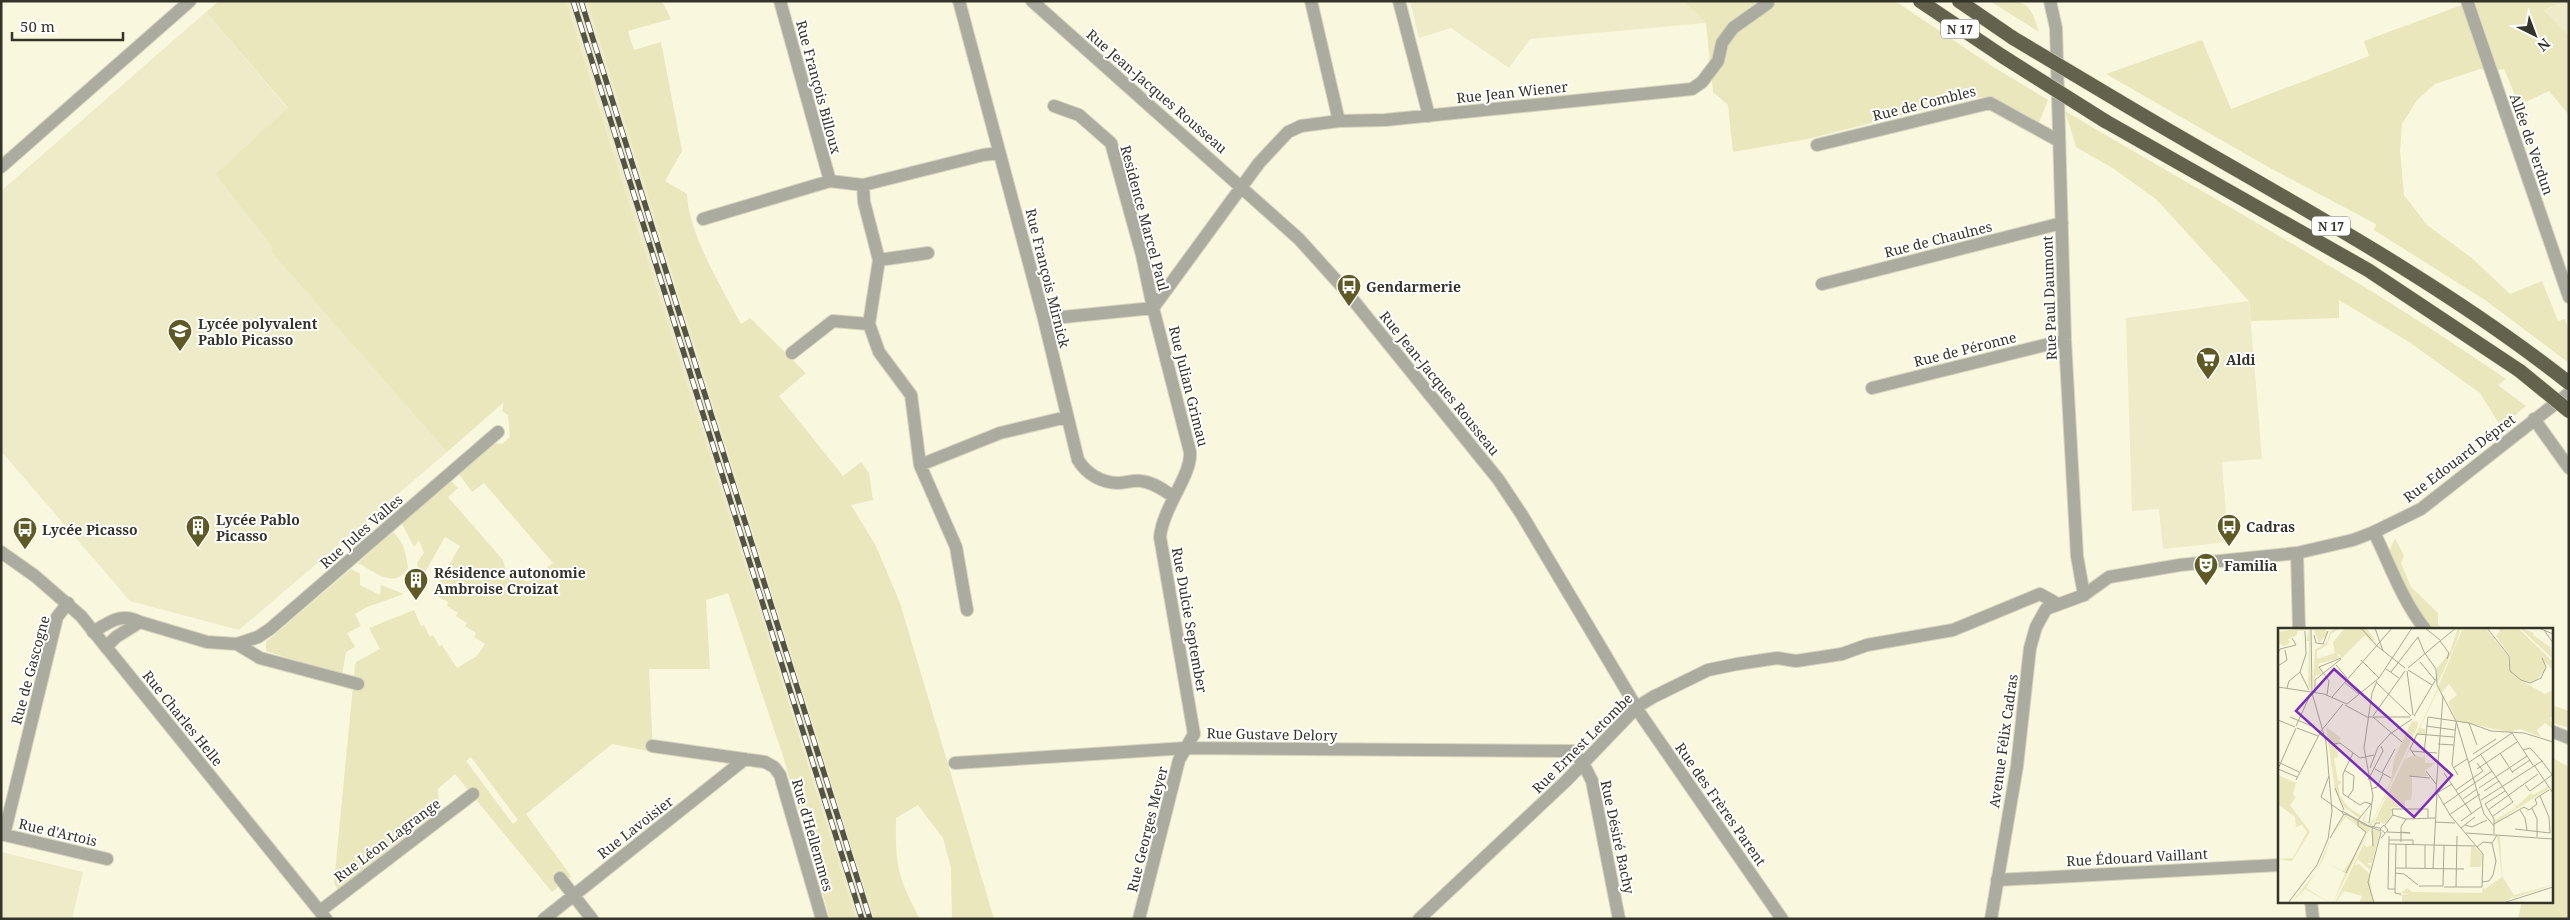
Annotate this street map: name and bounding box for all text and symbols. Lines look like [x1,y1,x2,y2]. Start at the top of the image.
scale bar [12,10,124,42]
north arrow [2510,10,2560,60]
text: 50 m [20,16,55,36]
street label: Rue François Billoux [792,18,846,157]
road number: N 17 [1941,20,1979,38]
street label: Rue Jean-Jacques Rousseau [1083,25,1231,158]
text: N [2534,34,2554,56]
street label: Rue Jean Wiener [1455,77,1569,107]
street label: Rue de Combles [1870,81,1978,125]
street label: Allée de Verdun [2506,91,2558,197]
street label: Residence Marcel Paul [1116,143,1174,294]
street label: Rue François Mirnick [1021,206,1075,350]
street label: Rue de Chaulnes [1882,216,1994,262]
road number: N 17 [2312,217,2350,236]
street label: Rue Paul Daumont [2037,235,2061,361]
bus stop icon: Gendarmerie [1336,273,1362,307]
place label: Gendarmerie [1366,277,1461,296]
street label: Rue Jean-Jacques Rousseau [1376,307,1504,459]
place label: Lycée polyvalent Pablo Picasso [198,314,318,349]
school or university icon: Lycée polyvalent Pablo Picasso [167,318,193,352]
street label: Rue Julian Grimau [1165,324,1213,448]
street label: Rue de Péronne [1912,327,2018,371]
supermarket icon: Aldi [2195,346,2221,380]
place label: Aldi [2226,350,2256,369]
street label: Rue Edouard Dépret [2399,410,2519,506]
street label: Rue Jules Valles [316,490,406,572]
place label: Lycée Pablo Picasso [216,510,300,545]
bus stop icon: Cadras [2216,513,2242,547]
building icon: Lycée Pablo Picasso [185,514,211,548]
bus stop icon: Lycée Picasso [12,516,38,550]
place label: Cadras [2246,517,2295,536]
place label: Lycée Picasso [42,520,138,539]
street label: Rue Dulcie September [1168,546,1212,695]
theatre icon: Familia [2193,552,2219,586]
place label: Familia [2224,556,2278,575]
place label: Résidence autonomie Ambroise Croizat [434,563,586,598]
building icon: Résidence autonomie Ambroise Croizat [403,567,429,601]
street label: Rue de Gascogne [6,613,54,727]
inset map [2278,628,2552,902]
street label: Rue Charles Helle [139,666,227,770]
street label: Avenue Félix Cadras [1984,673,2022,809]
street label: Rue Ernest Letombe [1528,689,1636,797]
street label: Rue Gustave Delory [1206,723,1338,745]
street label: Rue des Frères Parent [1671,739,1771,869]
street label: Rue Georges Meyer [1122,764,1172,894]
street label: Rue d'Hellemmes [788,777,838,893]
street label: Rue Désiré Bachy [1597,778,1639,896]
street label: Rue Lavoisier [593,791,677,863]
street label: Rue Léon Lagrange [330,794,444,886]
street label: Rue d'Artois [17,814,99,850]
street label: Rue Édouard Vaillant [2066,844,2208,870]

